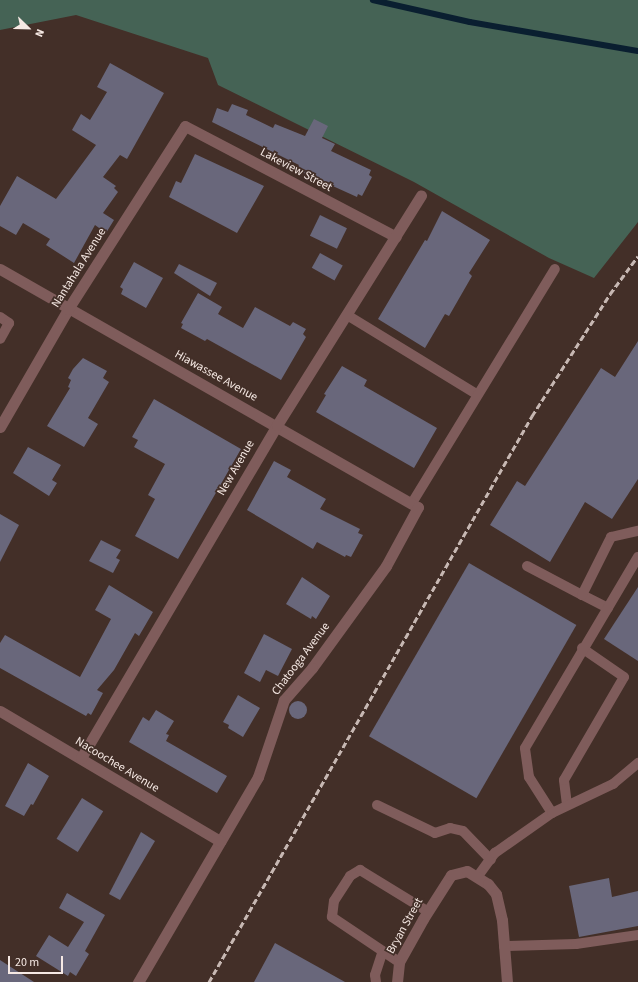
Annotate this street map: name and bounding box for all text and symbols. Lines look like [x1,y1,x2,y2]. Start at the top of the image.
north arrow [8,8,48,48]
text: N [31,27,48,39]
street label: Lakeview Street [258,145,334,195]
street label: Nantahala Avenue [49,225,109,311]
street label: Hiawassee Avenue [172,347,260,405]
street label: New Avenue [214,438,258,498]
street label: Chatooga Avenue [269,620,333,698]
street label: Nacoochee Avenue [72,734,162,796]
street label: Bryan Street [384,895,426,957]
scale bar [10,948,65,974]
text: 20 m [15,954,39,971]

